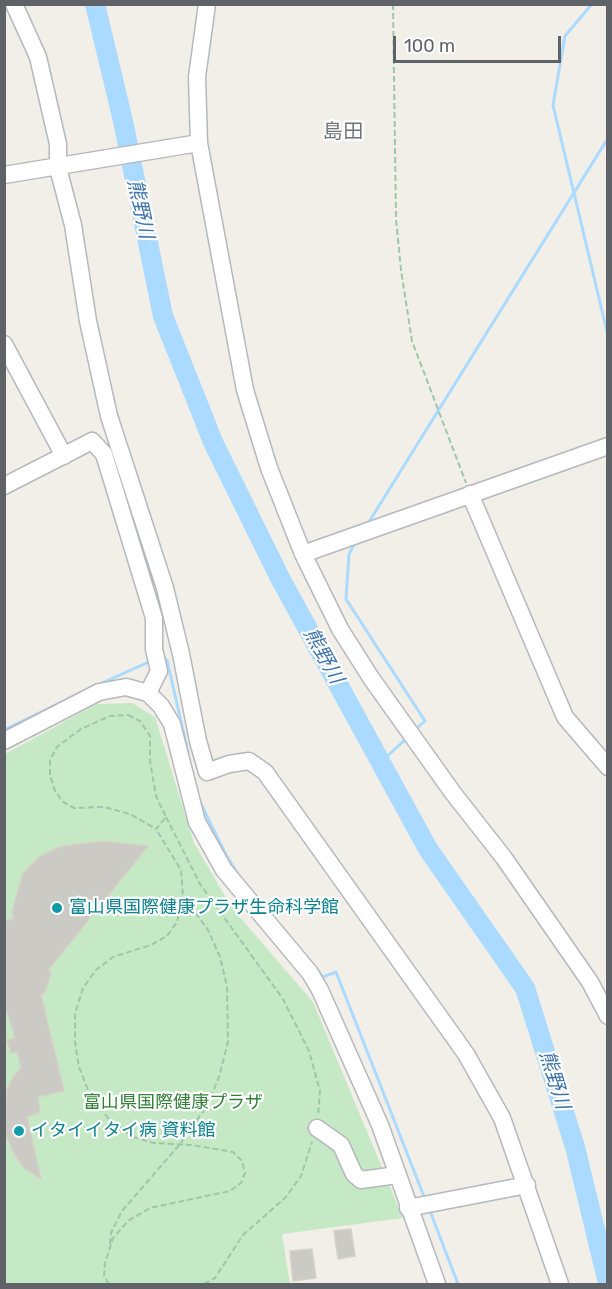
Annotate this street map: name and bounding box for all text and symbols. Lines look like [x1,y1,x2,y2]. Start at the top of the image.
scale bar [396,24,564,62]
text: 100 m [404,35,455,57]
district label: 島田 [323,120,363,144]
water label: 熊野川 [122,177,158,241]
water label: 熊野川 [298,624,348,688]
place label: 富山県国際健康プラザ生命科学館 [69,897,339,919]
marker: 富山県国際健康プラザ生命科学館 [50,901,64,915]
water label: 熊野川 [534,1048,574,1112]
park label: 富山県国際健康プラザ [83,1092,263,1114]
place label: イタイイタイ病 資料館 [31,1120,215,1142]
marker: イタイイタイ病 資料館 [12,1124,26,1138]

